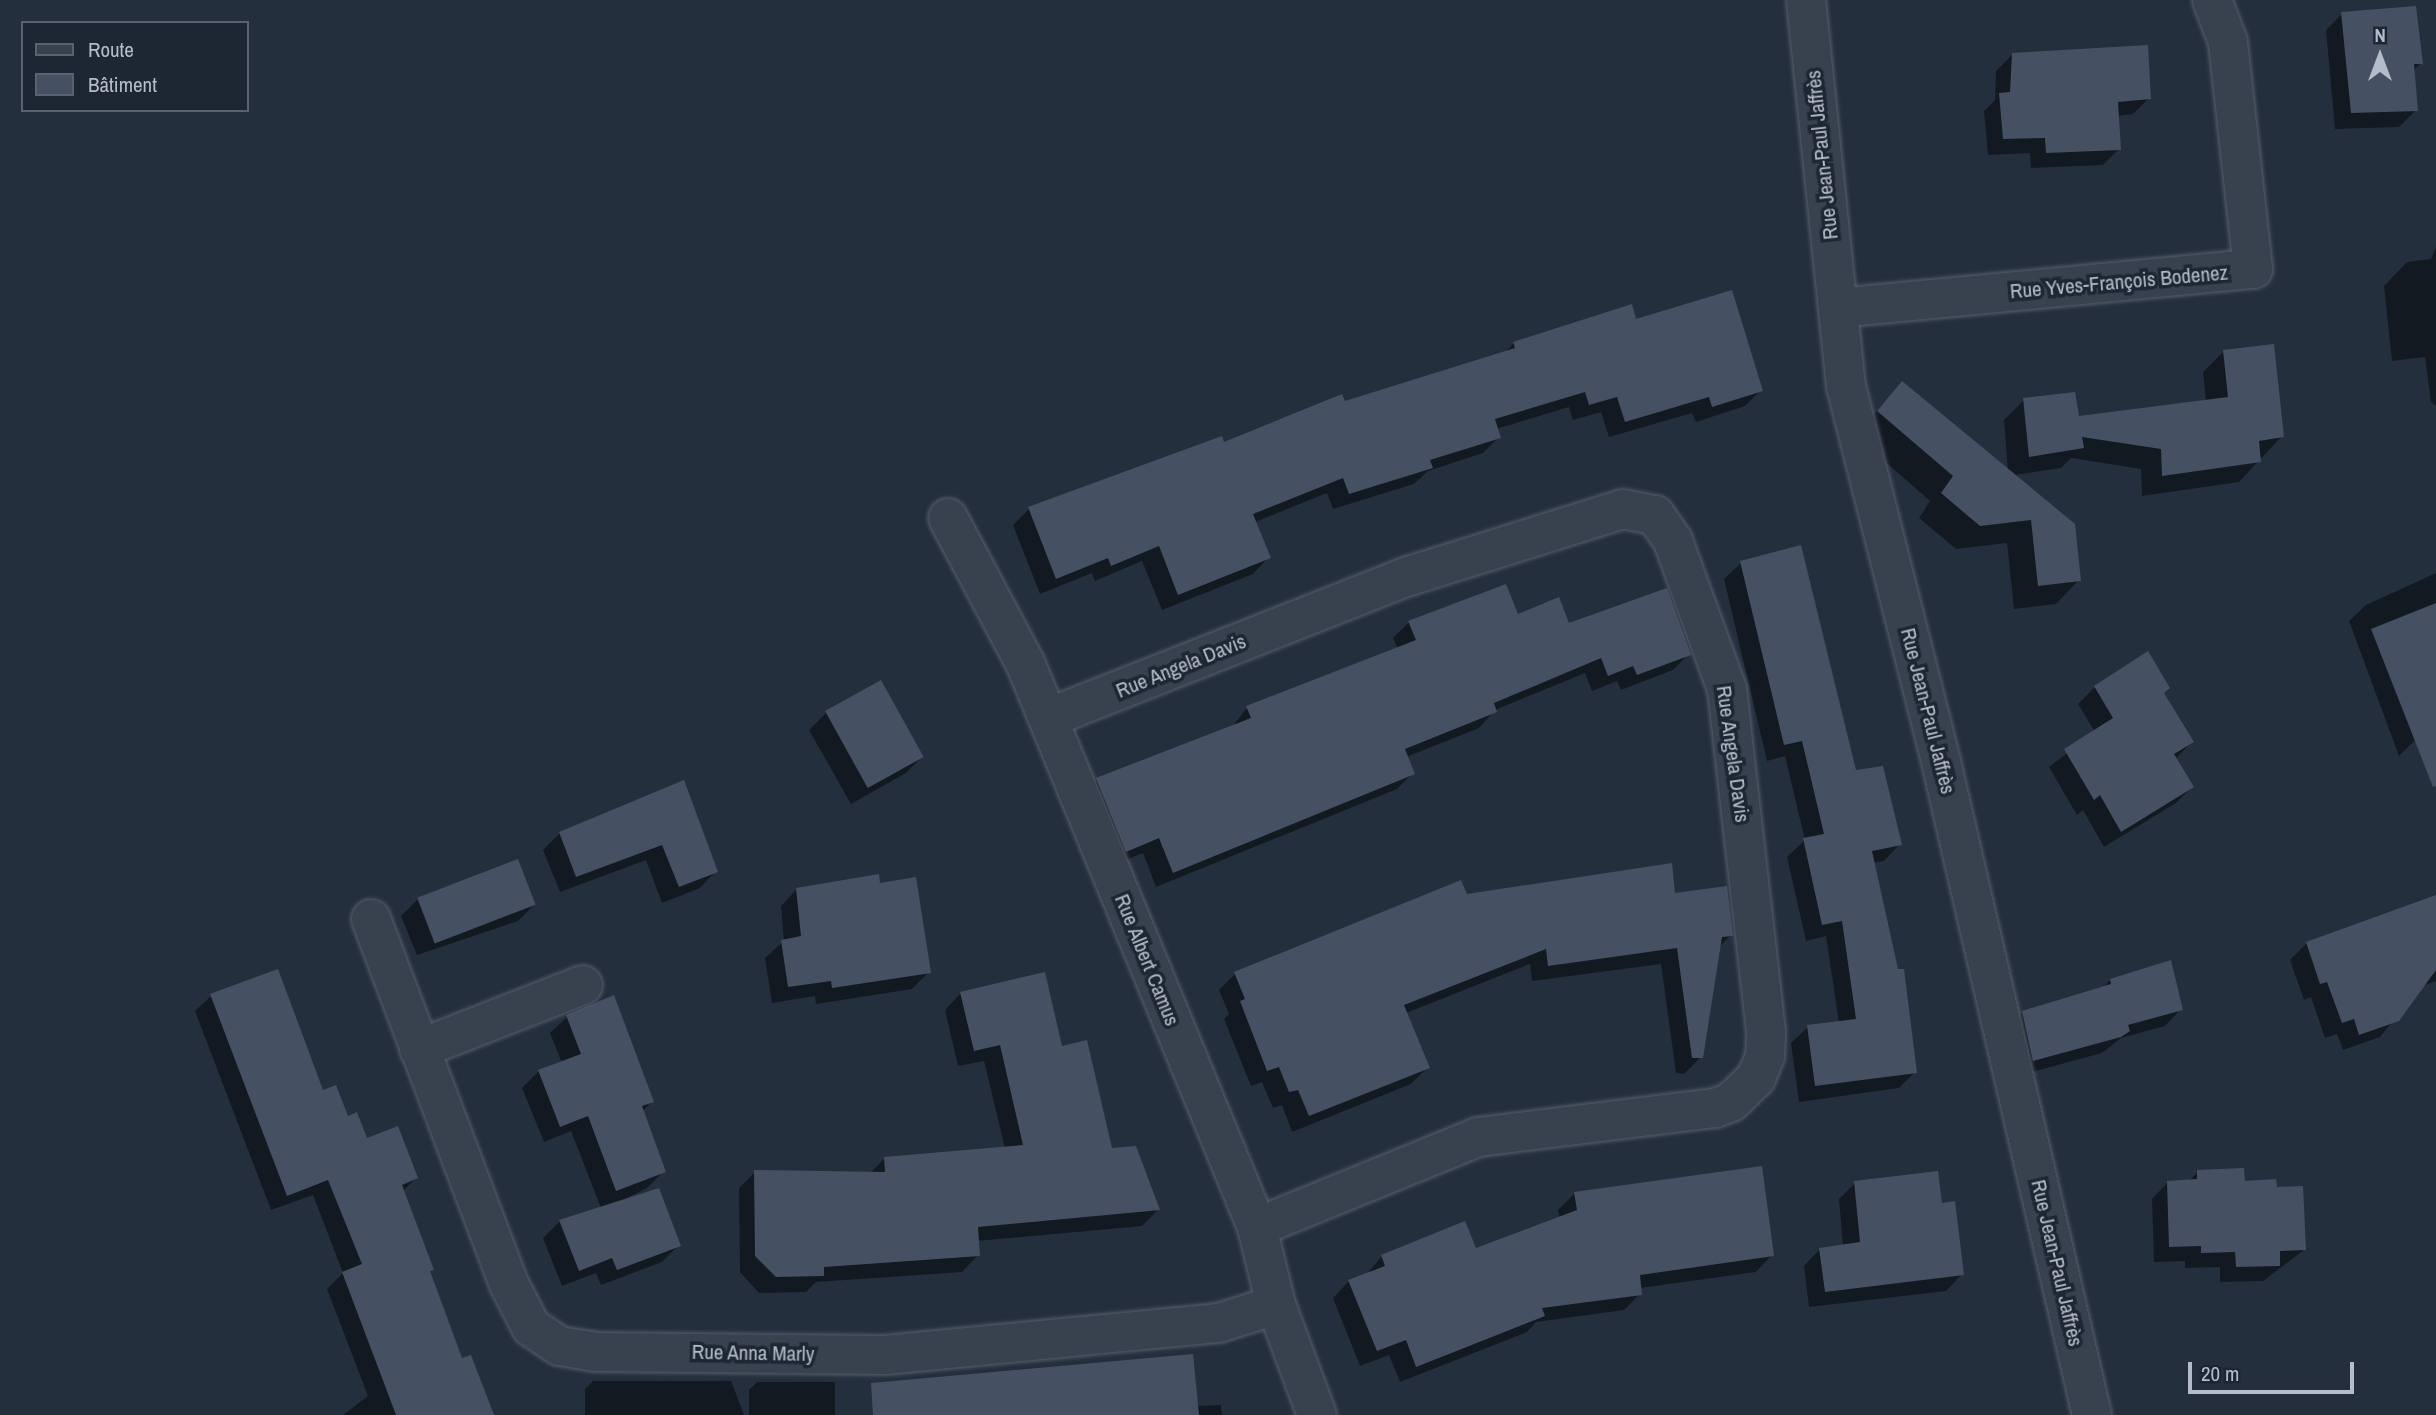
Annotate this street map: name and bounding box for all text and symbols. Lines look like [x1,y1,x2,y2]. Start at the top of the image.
legend [21,21,248,112]
north arrow [2345,21,2415,91]
text: N [2374,22,2386,48]
text: Route [88,35,134,64]
street label: Rue Jean-Paul Jaffrès [1801,69,1843,241]
text: Bâtiment [88,70,157,99]
street label: Rue Yves-François Bodenez [2009,260,2229,304]
street label: Rue Jean-Paul Jaffrès [1895,625,1961,797]
street label: Rue Angela Davis [1112,628,1250,704]
street label: Rue Angela Davis [1711,684,1755,824]
street label: Rue Albert Camus [1109,890,1185,1030]
street label: Rue Jean-Paul Jaffrès [2026,1177,2088,1349]
street label: Rue Anna Marly [691,1339,815,1367]
scale bar [2191,1348,2357,1392]
text: 20 m [2201,1359,2239,1388]

